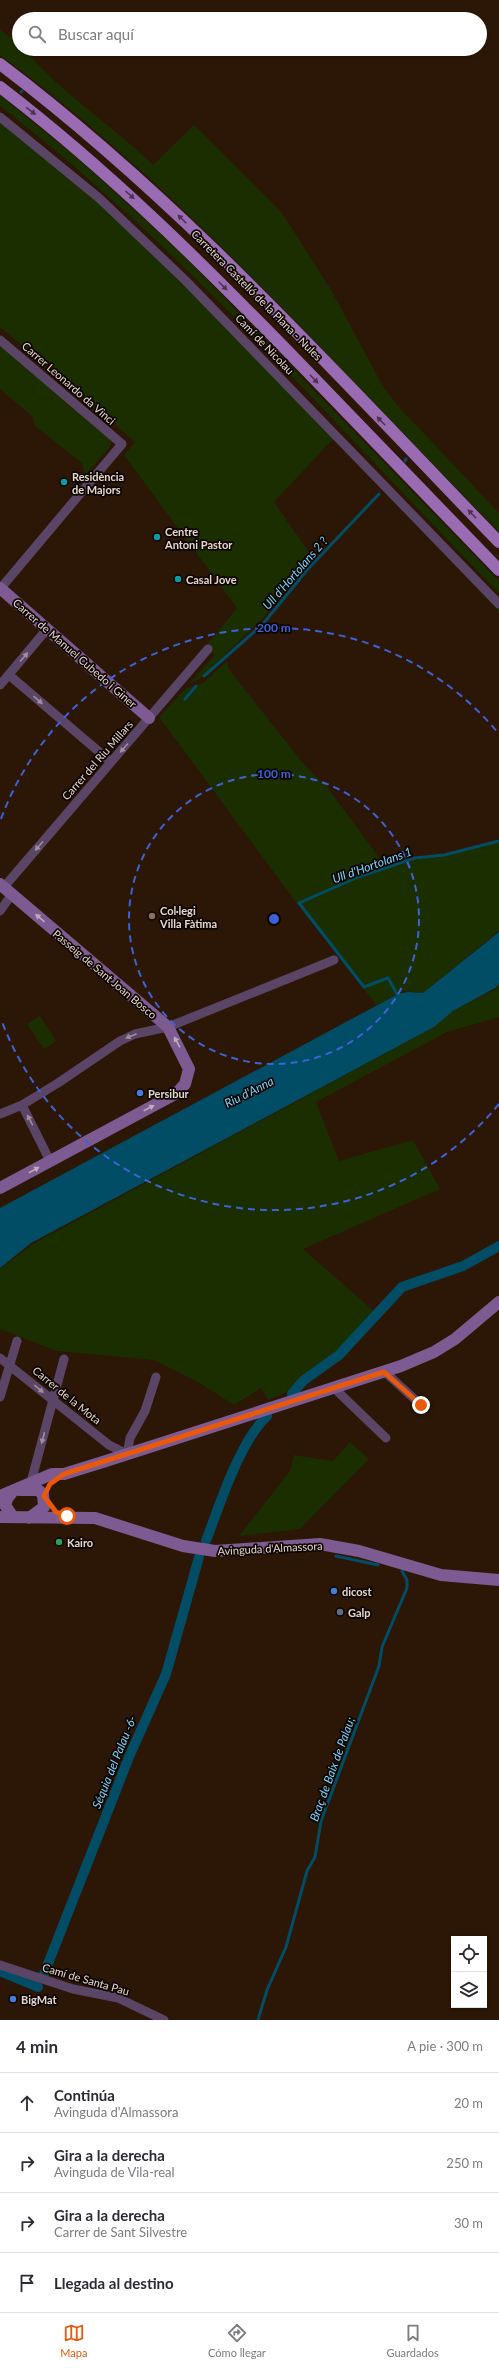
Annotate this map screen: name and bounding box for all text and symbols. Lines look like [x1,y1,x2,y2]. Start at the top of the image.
search box [12,12,487,56]
icon: search [26,23,48,45]
text: Buscar aquí [58,25,134,43]
one-way arrow [26,107,36,115]
one-way arrow [125,190,135,200]
one-way arrow [177,214,187,224]
street label: Carretera Castelló de la Plana - Nules [189,227,325,363]
one-way arrow [218,281,228,291]
street label: Camí de Nicolau [233,311,297,377]
street label: Carrer Leonardo da Vinci [20,339,118,427]
one-way arrow [309,374,319,384]
one-way arrow [377,416,386,426]
place label: Residència de Majors [72,470,124,496]
marker: Residència de Majors [59,477,69,487]
one-way arrow [467,509,477,519]
place label: Centre Antoni Pastor [164,525,233,551]
marker: Centre Antoni Pastor [152,532,162,542]
water label: Ull d'Hortolans 2 ? [259,534,331,612]
place label: Casal Jove [186,573,237,586]
marker: Casal Jove [173,574,183,584]
street label: Carrer de Manuel Cubedo i Giner [11,596,139,710]
text: 200 m [257,620,291,635]
one-way arrow [19,652,28,662]
one-way arrow [33,695,43,705]
street label: Carrer del Riu Millars [59,717,135,802]
one-way arrow [119,742,128,753]
text: 100 m [257,766,291,781]
one-way arrow [34,841,43,851]
water label: Ull d'Hortolans 1 [330,844,414,886]
place label: Col·legi Villa Fàtima [159,904,217,930]
marker: Col·legi Villa Fàtima [147,911,157,921]
centre of rings [267,912,281,926]
one-way arrow [34,914,45,923]
street label: Passeig de Sant Joan Bosco [50,927,160,1021]
one-way arrow [124,1034,136,1040]
one-way arrow [173,1036,180,1048]
water label: Riu d'Anna [222,1073,276,1111]
place label: Persibur [148,1087,190,1100]
marker: Persibur [135,1088,145,1098]
one-way arrow [143,1105,155,1111]
one-way arrow [27,1115,33,1126]
one-way arrow [28,1166,40,1173]
street label: Carrer de la Mota [30,1363,104,1427]
one-way arrow [34,1385,45,1393]
route end [412,1396,430,1414]
one-way arrow [40,1432,46,1444]
route start [58,1507,76,1525]
place label: Kairo [67,1536,93,1549]
marker: Kairo [54,1537,64,1547]
street label: Avinguda d'Almassora [217,1539,323,1557]
place label: dicost [342,1585,372,1598]
marker: dicost [329,1586,339,1596]
place label: Galp [348,1606,371,1619]
marker: Galp [335,1607,345,1617]
water label: Séquia del Palau -6- [89,1713,139,1811]
water label: Braç de Baix de Palau; [306,1715,358,1823]
map controls [451,1936,487,2008]
button: locate [451,1936,487,1972]
street label: Camí de Santa Pau [41,1960,131,1998]
button: layers [451,1972,487,2008]
place label: BigMat [21,1993,57,2006]
marker: BigMat [8,1994,18,2004]
text: 4 min [16,2036,58,2057]
text: A pie · 300 m [407,2038,483,2054]
text: Continúa [54,2086,115,2104]
icon: ahead [16,2092,38,2114]
text: 20 m [454,2095,483,2111]
text: Avinguda d'Almassora [54,2104,178,2120]
text: Gira a la derecha [54,2146,165,2164]
icon: right [16,2152,38,2174]
text: 250 m [446,2155,483,2171]
text: Avinguda de Vila-real [54,2164,175,2180]
text: Gira a la derecha [54,2206,165,2224]
icon: right [16,2212,38,2234]
text: 30 m [454,2215,483,2231]
text: Carrer de Sant Silvestre [54,2224,187,2240]
icon: arrive [16,2272,38,2294]
text: Llegada al destino [54,2274,174,2292]
tab: Mapa [60,2322,87,2359]
tab: Cómo llegar [208,2322,266,2359]
tab: Guardados [387,2322,439,2359]

